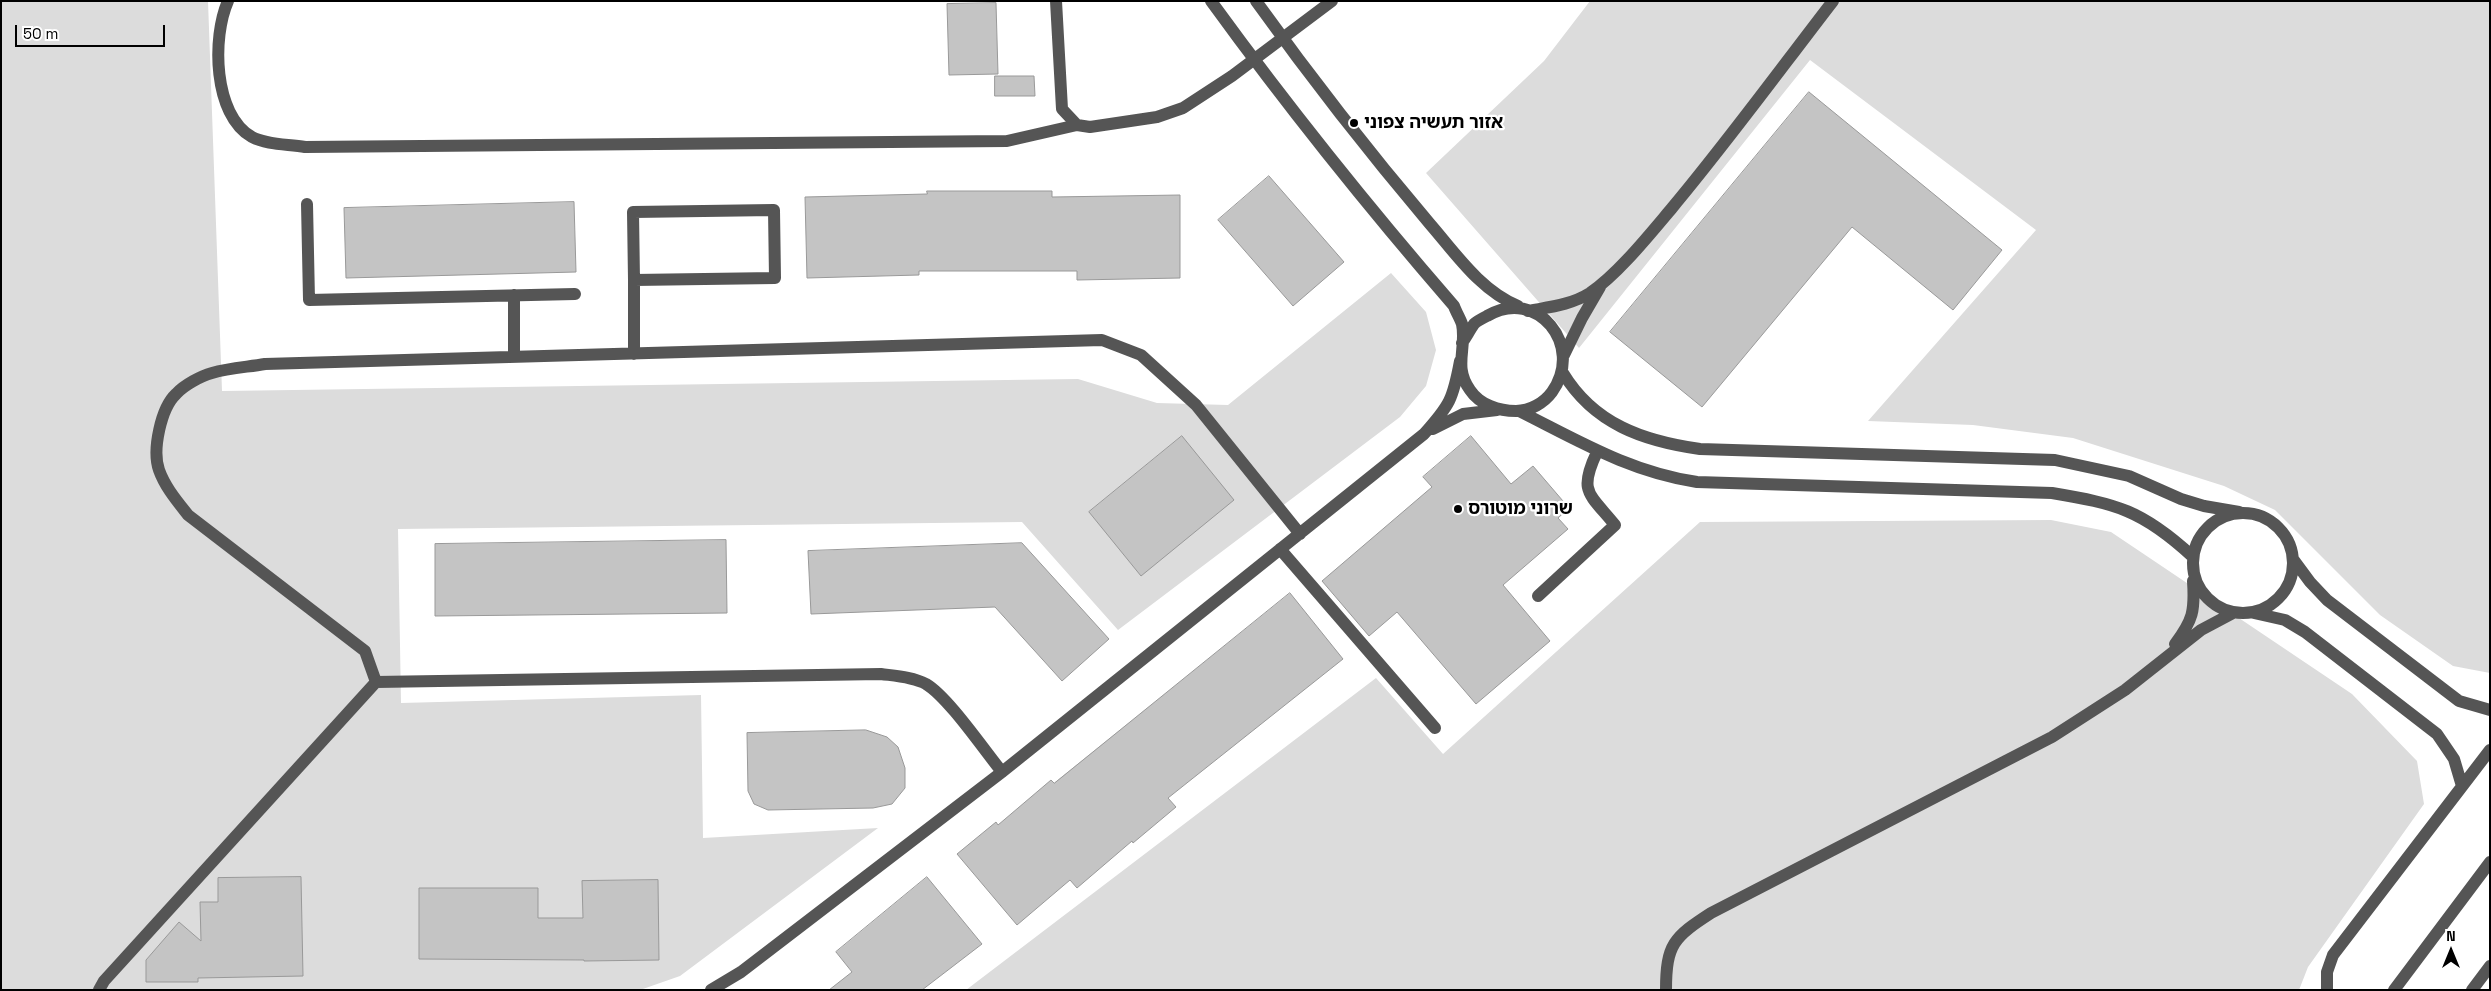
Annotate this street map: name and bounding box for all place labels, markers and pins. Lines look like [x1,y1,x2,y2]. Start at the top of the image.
place label: אזור תעשיה צפוני [1364,112,1503,134]
marker: אזור תעשיה צפוני [1348,117,1360,129]
place label: שרוני מוטורס [1468,498,1573,520]
marker: שרוני מוטורס [1452,503,1464,515]

